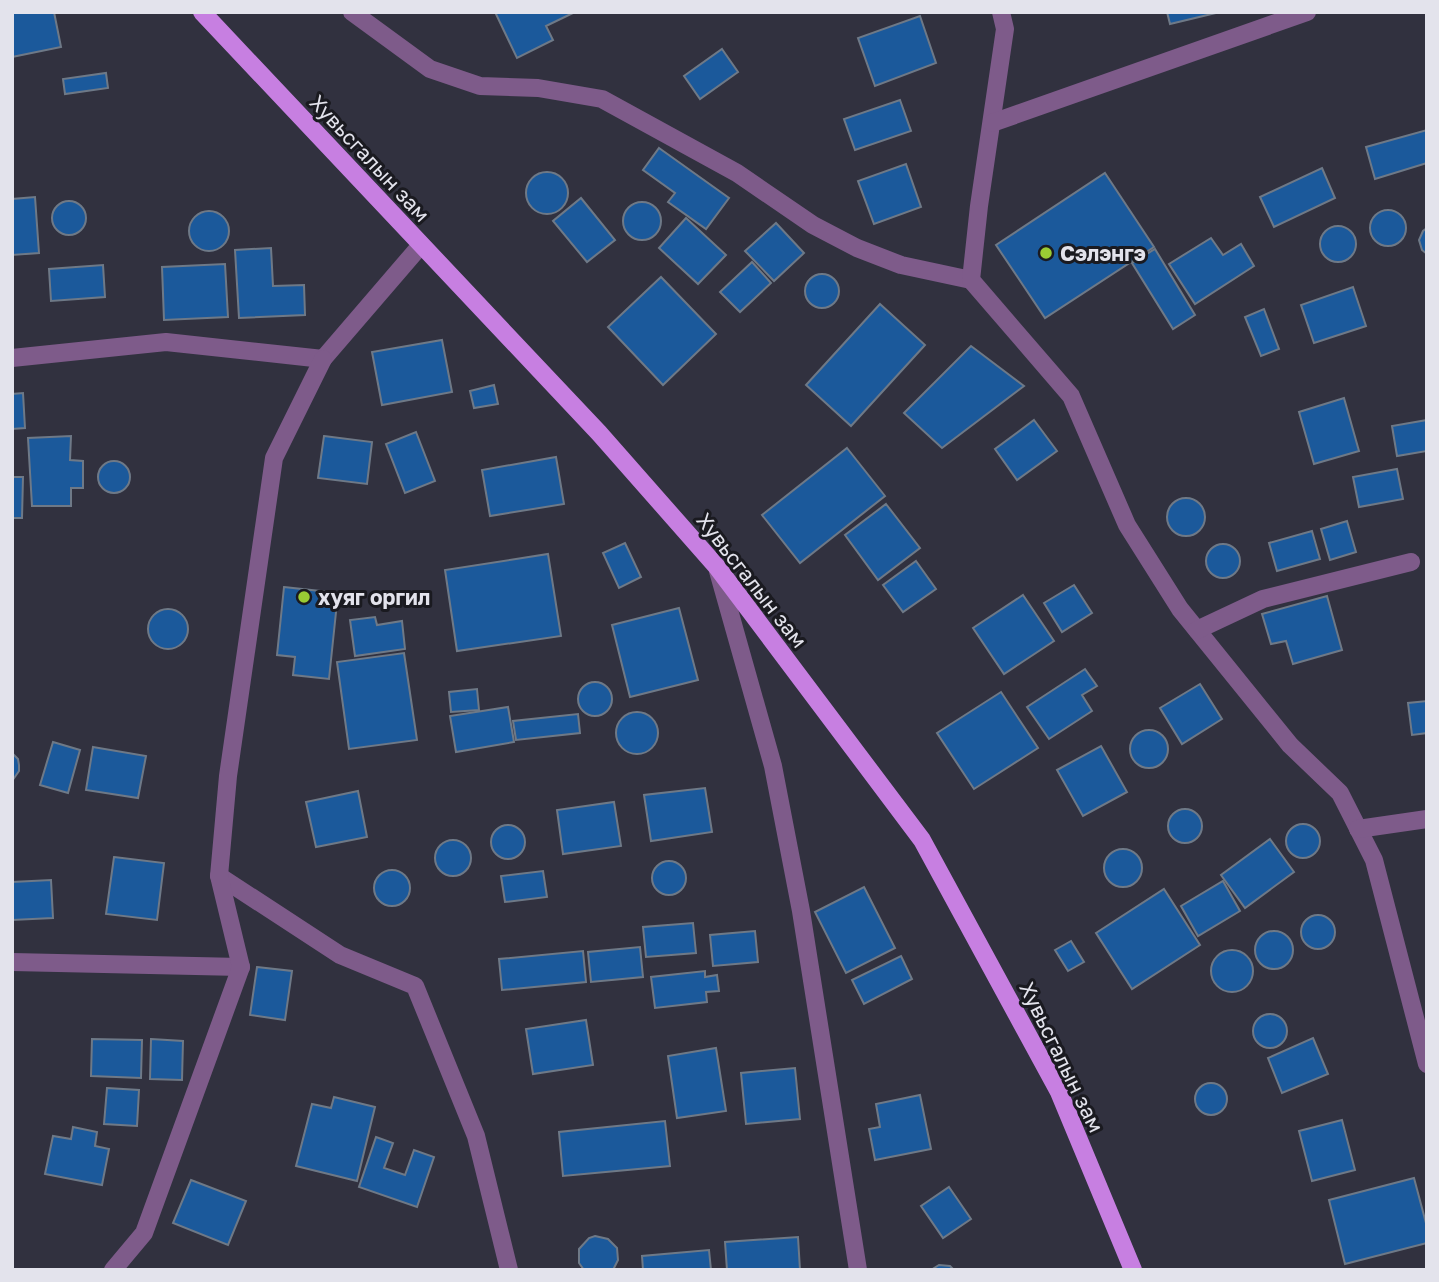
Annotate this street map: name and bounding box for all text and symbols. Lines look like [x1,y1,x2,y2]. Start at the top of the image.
street label: Хувьсгалын зам [305,89,435,227]
place label: Сэлэнгэ [1060,240,1146,266]
marker: Сэлэнгэ [1038,245,1054,261]
street label: Хувьсгалын зам [691,507,813,653]
place label: хуяг оргил [318,584,430,610]
marker: хуяг оргил [296,589,312,605]
street label: Хувьсгалын зам [1014,978,1110,1136]

